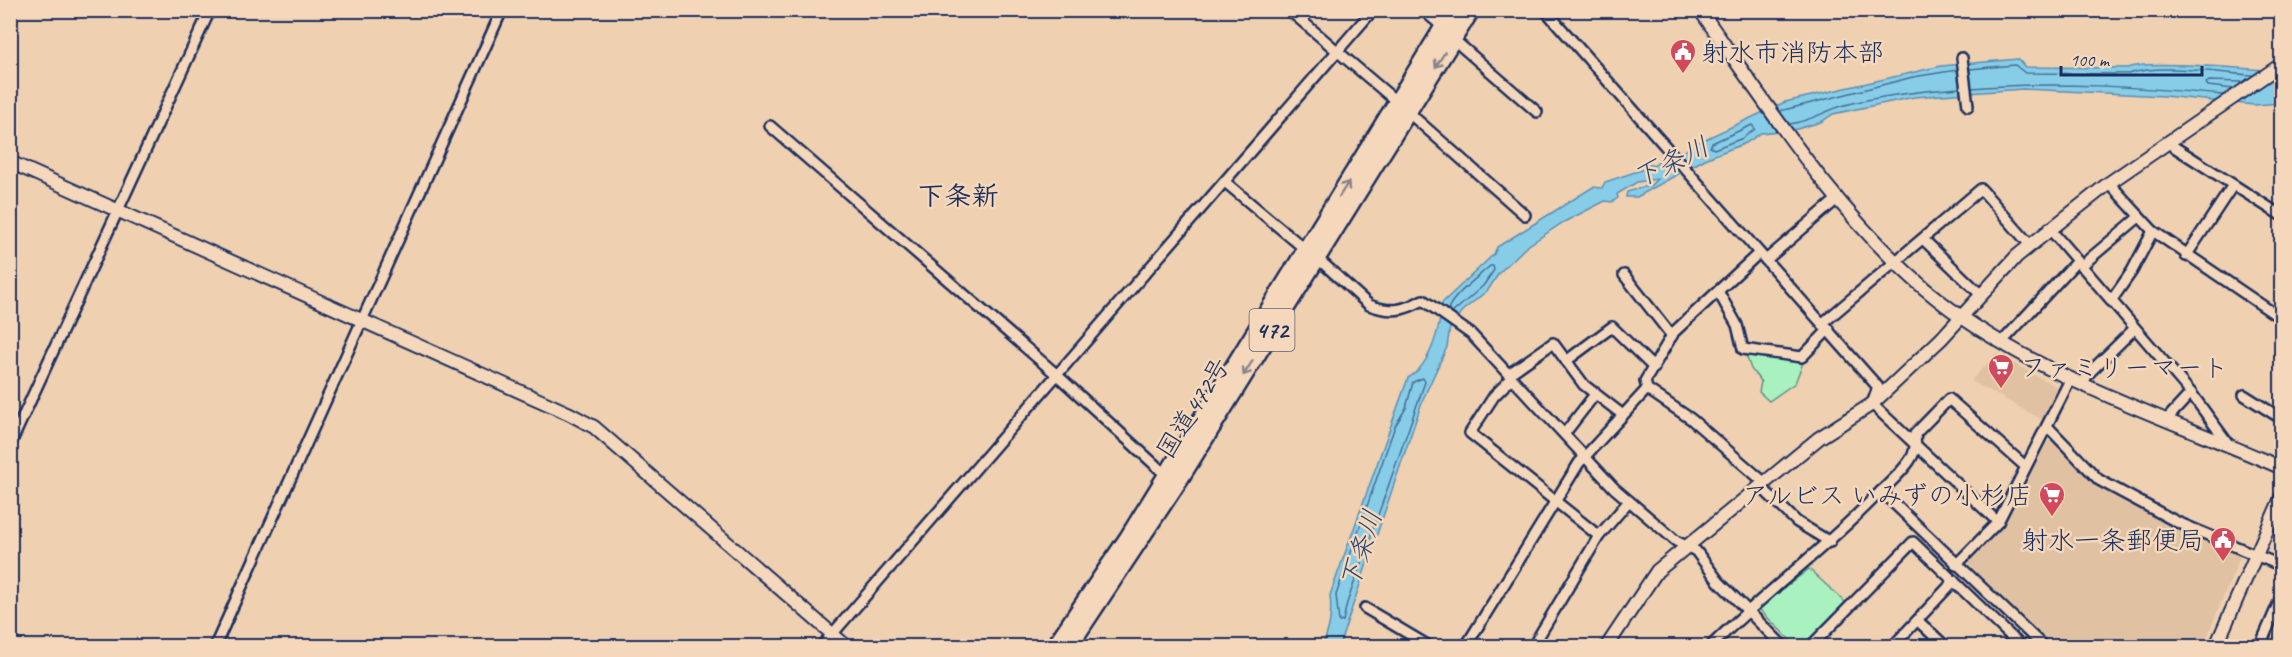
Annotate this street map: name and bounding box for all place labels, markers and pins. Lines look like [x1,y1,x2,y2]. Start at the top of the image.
place label: 射水市消防本部 [1702,36,1884,69]
public building icon: 射水市消防本部 [1668,37,1698,75]
place label: ファミリーマート [2020,351,2229,384]
supermarket icon: ファミリーマート [1986,352,2016,390]
place label: アルビス いみずの小杉店 [1742,479,2032,512]
supermarket icon: アルビス いみずの小杉店 [2037,480,2067,518]
place label: 射水一条郵便局 [2022,524,2204,557]
public building icon: 射水一条郵便局 [2208,525,2238,563]

